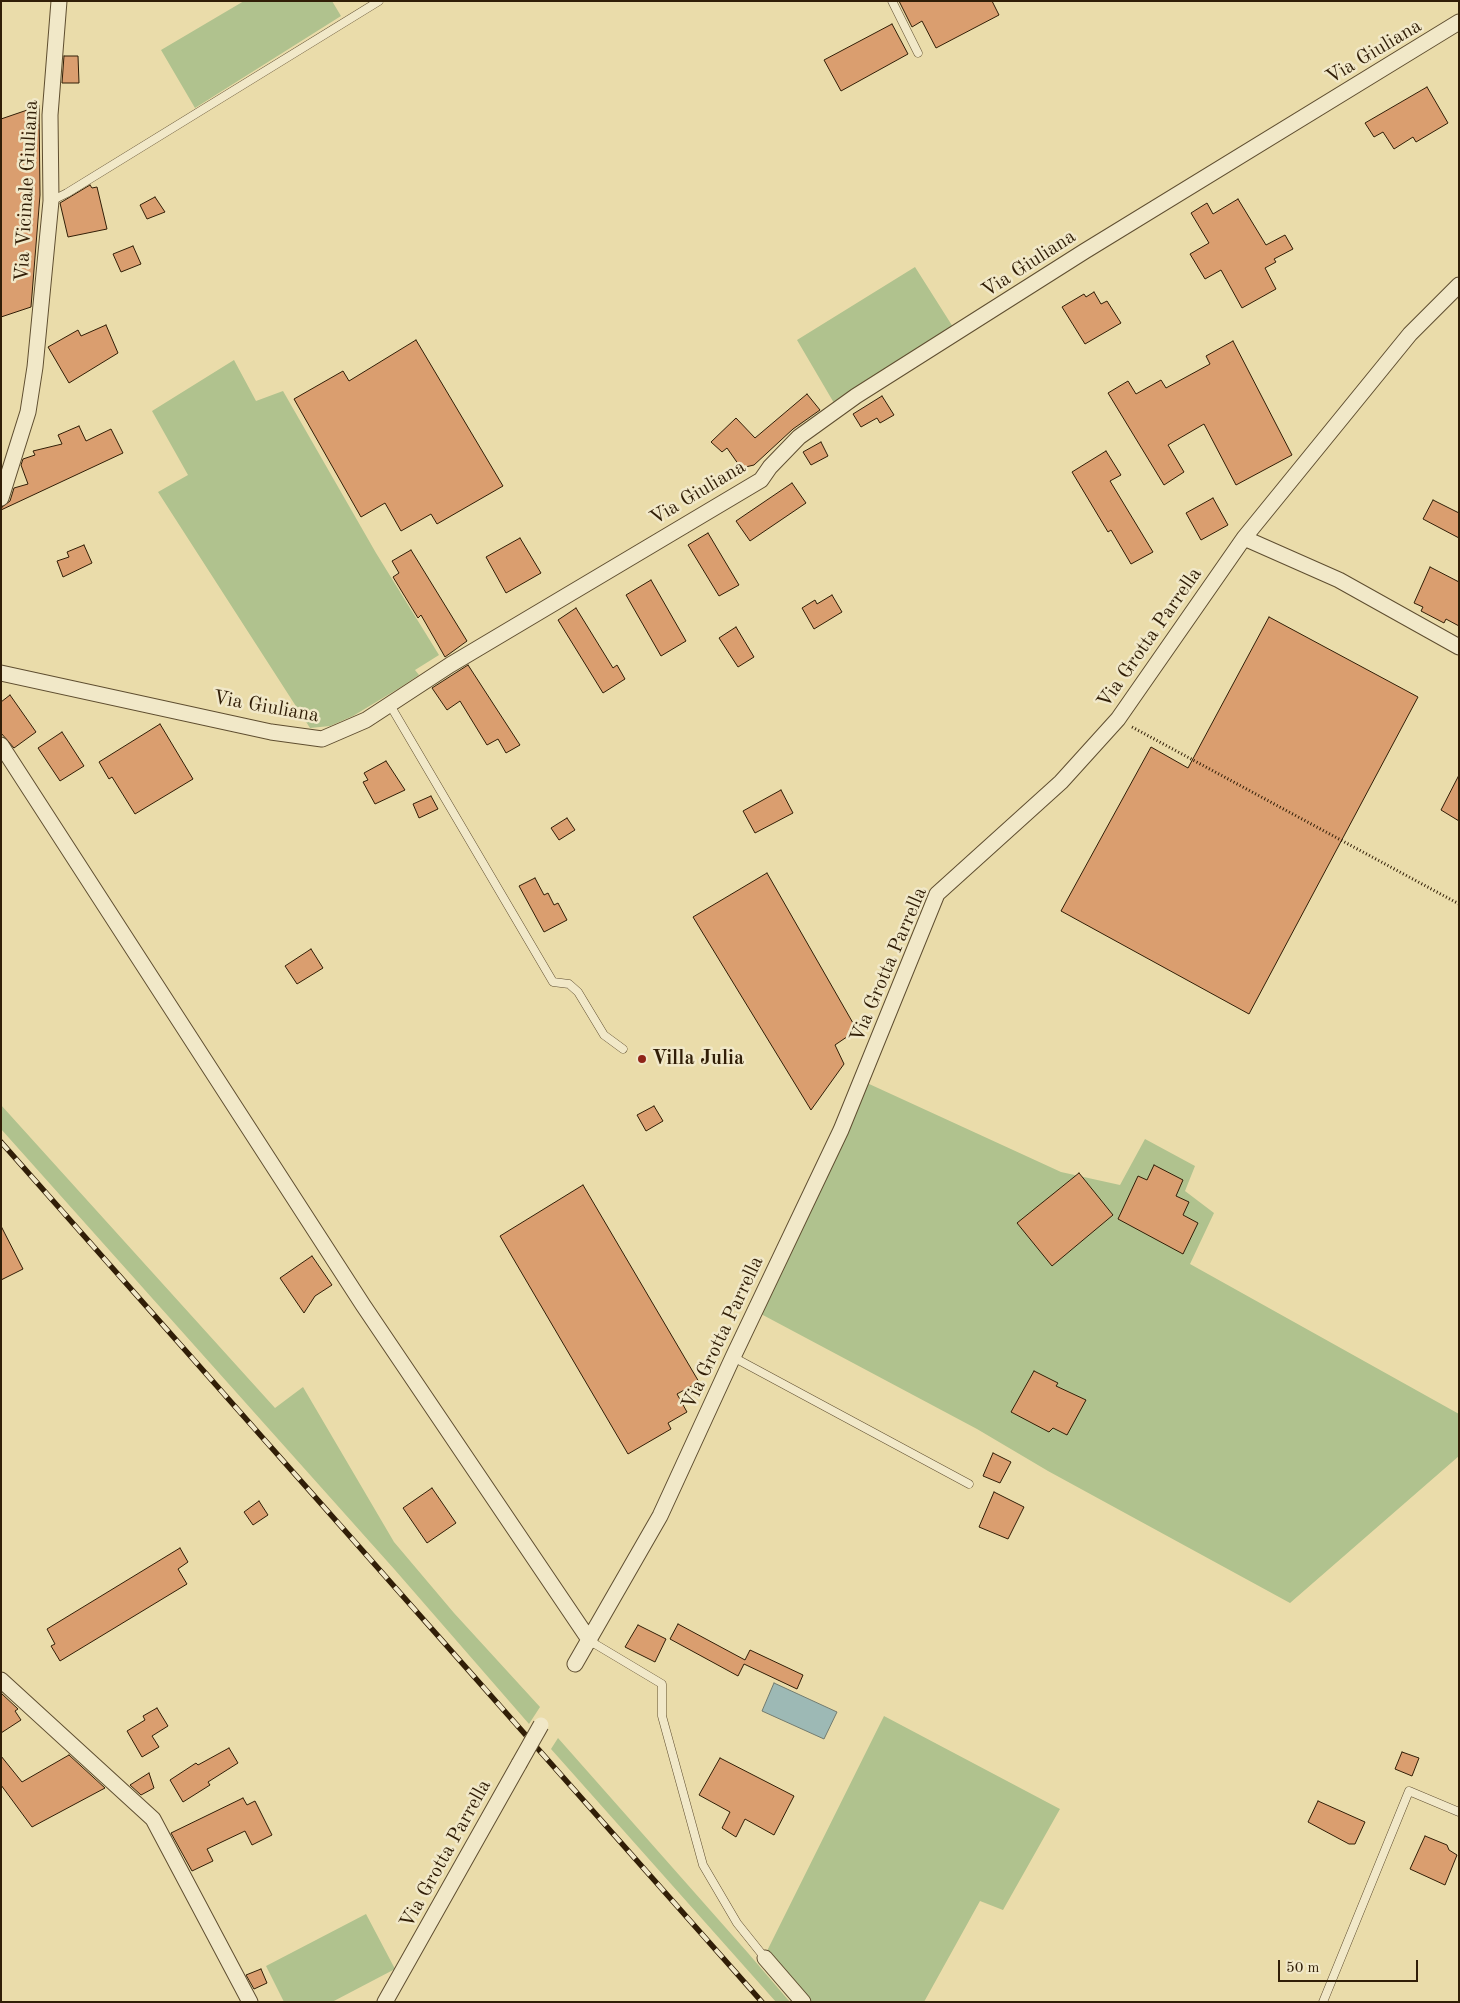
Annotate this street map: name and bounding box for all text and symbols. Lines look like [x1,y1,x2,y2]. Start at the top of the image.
street label: Via Giuliana [1322,14,1426,90]
street label: Via Vicinale Giuliana [10,99,44,283]
street label: Via Giuliana [977,225,1081,303]
street label: Via Giuliana [646,455,750,531]
street label: Via Grotta Parrella [1092,563,1208,713]
street label: Via Giuliana [211,686,321,728]
street label: Via Grotta Parrella [845,884,933,1046]
place label: Villa Julia [652,1047,744,1071]
marker: Villa Julia [636,1053,648,1065]
street label: Via Grotta Parrella [677,1253,769,1413]
street label: Via Grotta Parrella [395,1775,497,1933]
scale bar [1280,1950,1420,1982]
text: 50 m [1286,1961,1320,1976]

